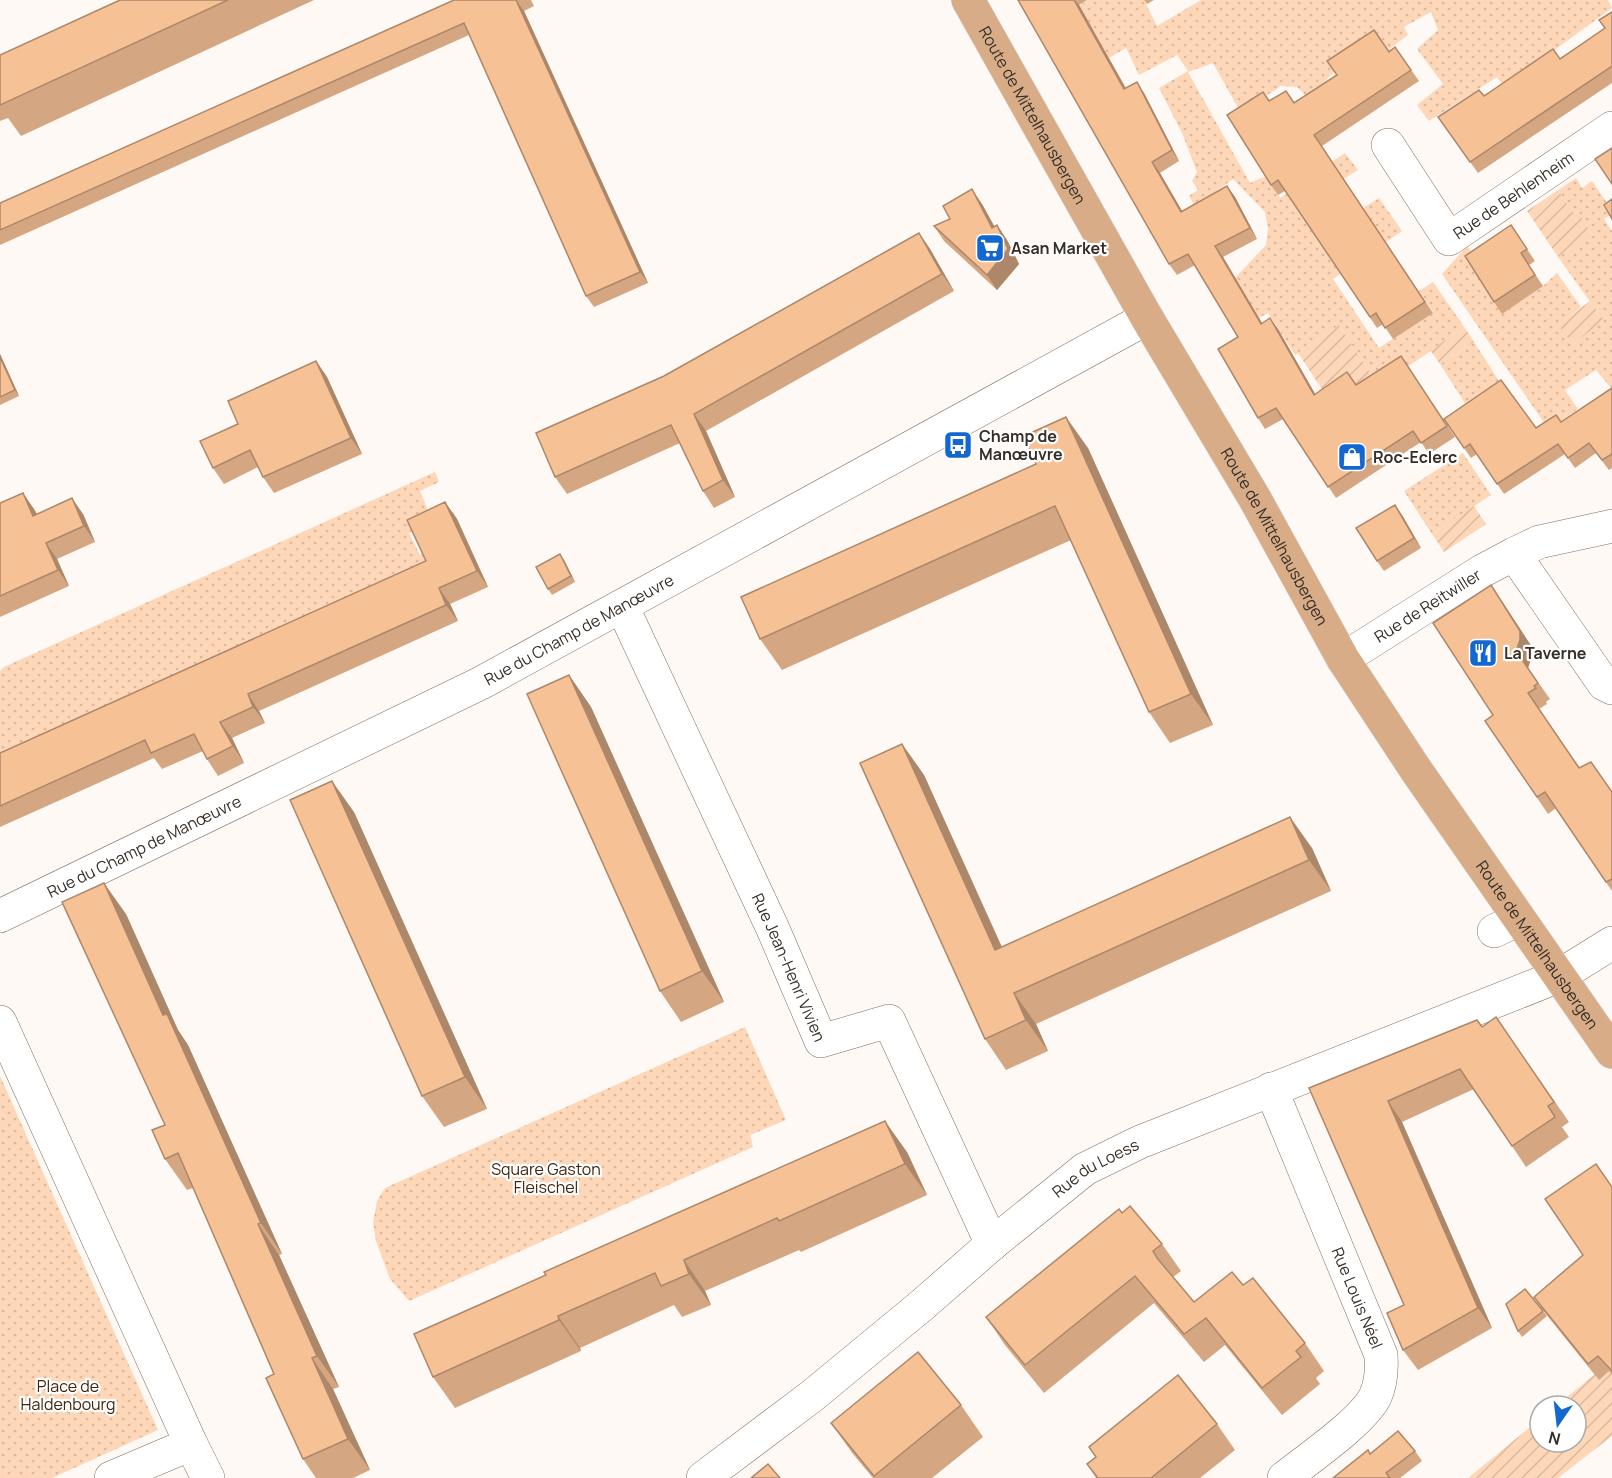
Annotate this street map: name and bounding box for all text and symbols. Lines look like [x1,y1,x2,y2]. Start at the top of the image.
street label: Route de Mittelhausbergen [974,22,1092,208]
street label: Rue de Behlenheim [1449,146,1578,244]
supermarket icon: Asan Market [974,232,1006,264]
place label: Asan Market [1011,237,1107,259]
place label: Champ de Manœuvre [979,425,1063,465]
bus stop icon: Champ de Manœuvre [942,429,974,461]
shop icon: Roc-Eclerc [1336,441,1368,473]
street label: Route de Mittelhausbergen [1216,444,1333,629]
place label: Roc-Eclerc [1373,446,1457,468]
street label: Rue de Reitwiller [1370,563,1485,648]
street label: Rue du Champ de Manœuvre [480,568,678,690]
restaurant icon: La Taverne [1467,637,1499,669]
place label: La Taverne [1504,642,1587,664]
street label: Rue du Champ de Manœuvre [43,790,245,903]
street label: Route de Mittelhausbergen [1471,856,1604,1033]
street label: Rue Jean-Henri Vivien [747,889,831,1045]
street label: Rue du Loess [1047,1133,1142,1202]
park label: Square Gaston Fleischel [491,1158,601,1198]
street label: Rue Louis Néel [1327,1244,1388,1352]
park label: Place de Haldenbourg [20,1375,116,1415]
north arrow [1528,1394,1588,1454]
text: N [1546,1426,1563,1451]

